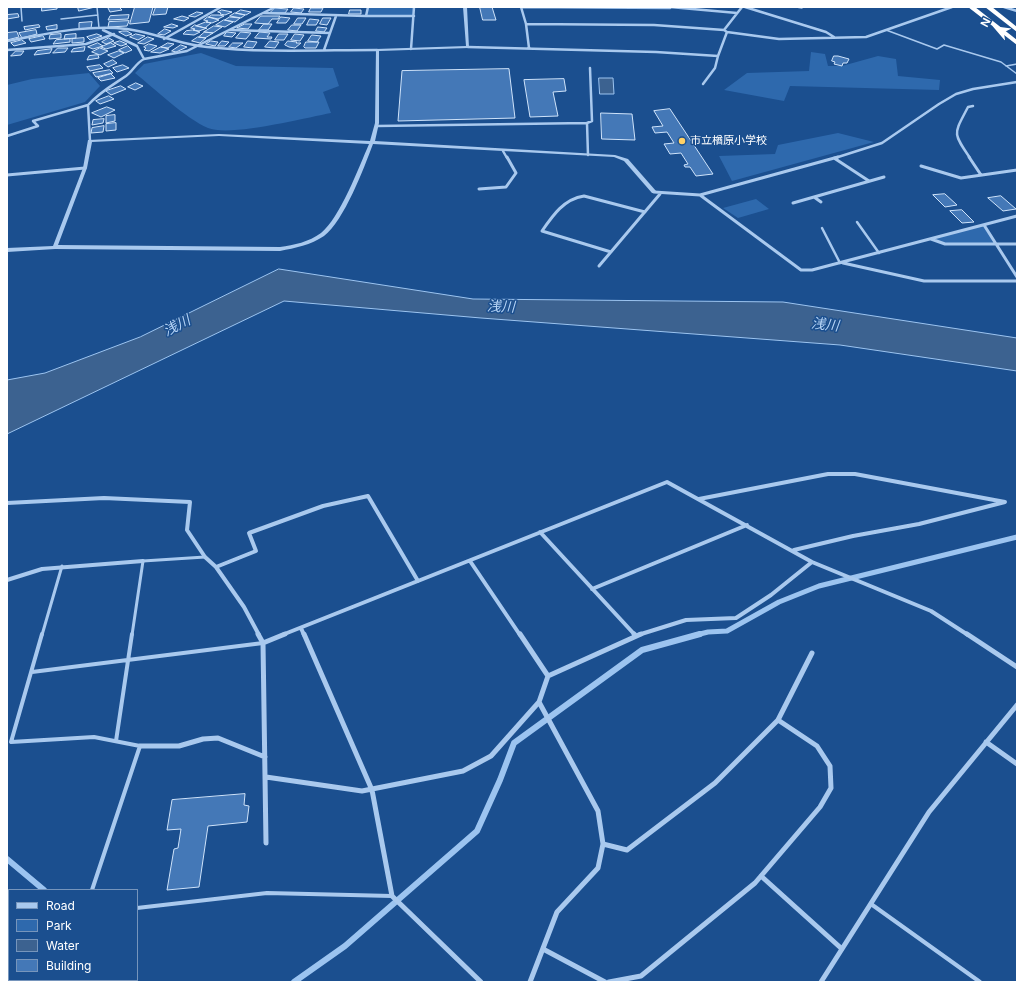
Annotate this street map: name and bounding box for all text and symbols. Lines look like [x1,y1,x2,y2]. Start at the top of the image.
north arrow [976,8,1016,48]
text: N [977,15,994,29]
place label: 市立楢原小学校 [690,134,767,148]
marker: 市立楢原小学校 [677,136,687,146]
water label: 浅川 [487,298,515,316]
water label: 浅川 [161,312,193,340]
water label: 浅川 [810,315,840,335]
legend [8,889,138,981]
text: Road [46,898,75,913]
text: Park [46,918,72,933]
text: Water [46,938,79,953]
text: Building [46,958,91,973]

